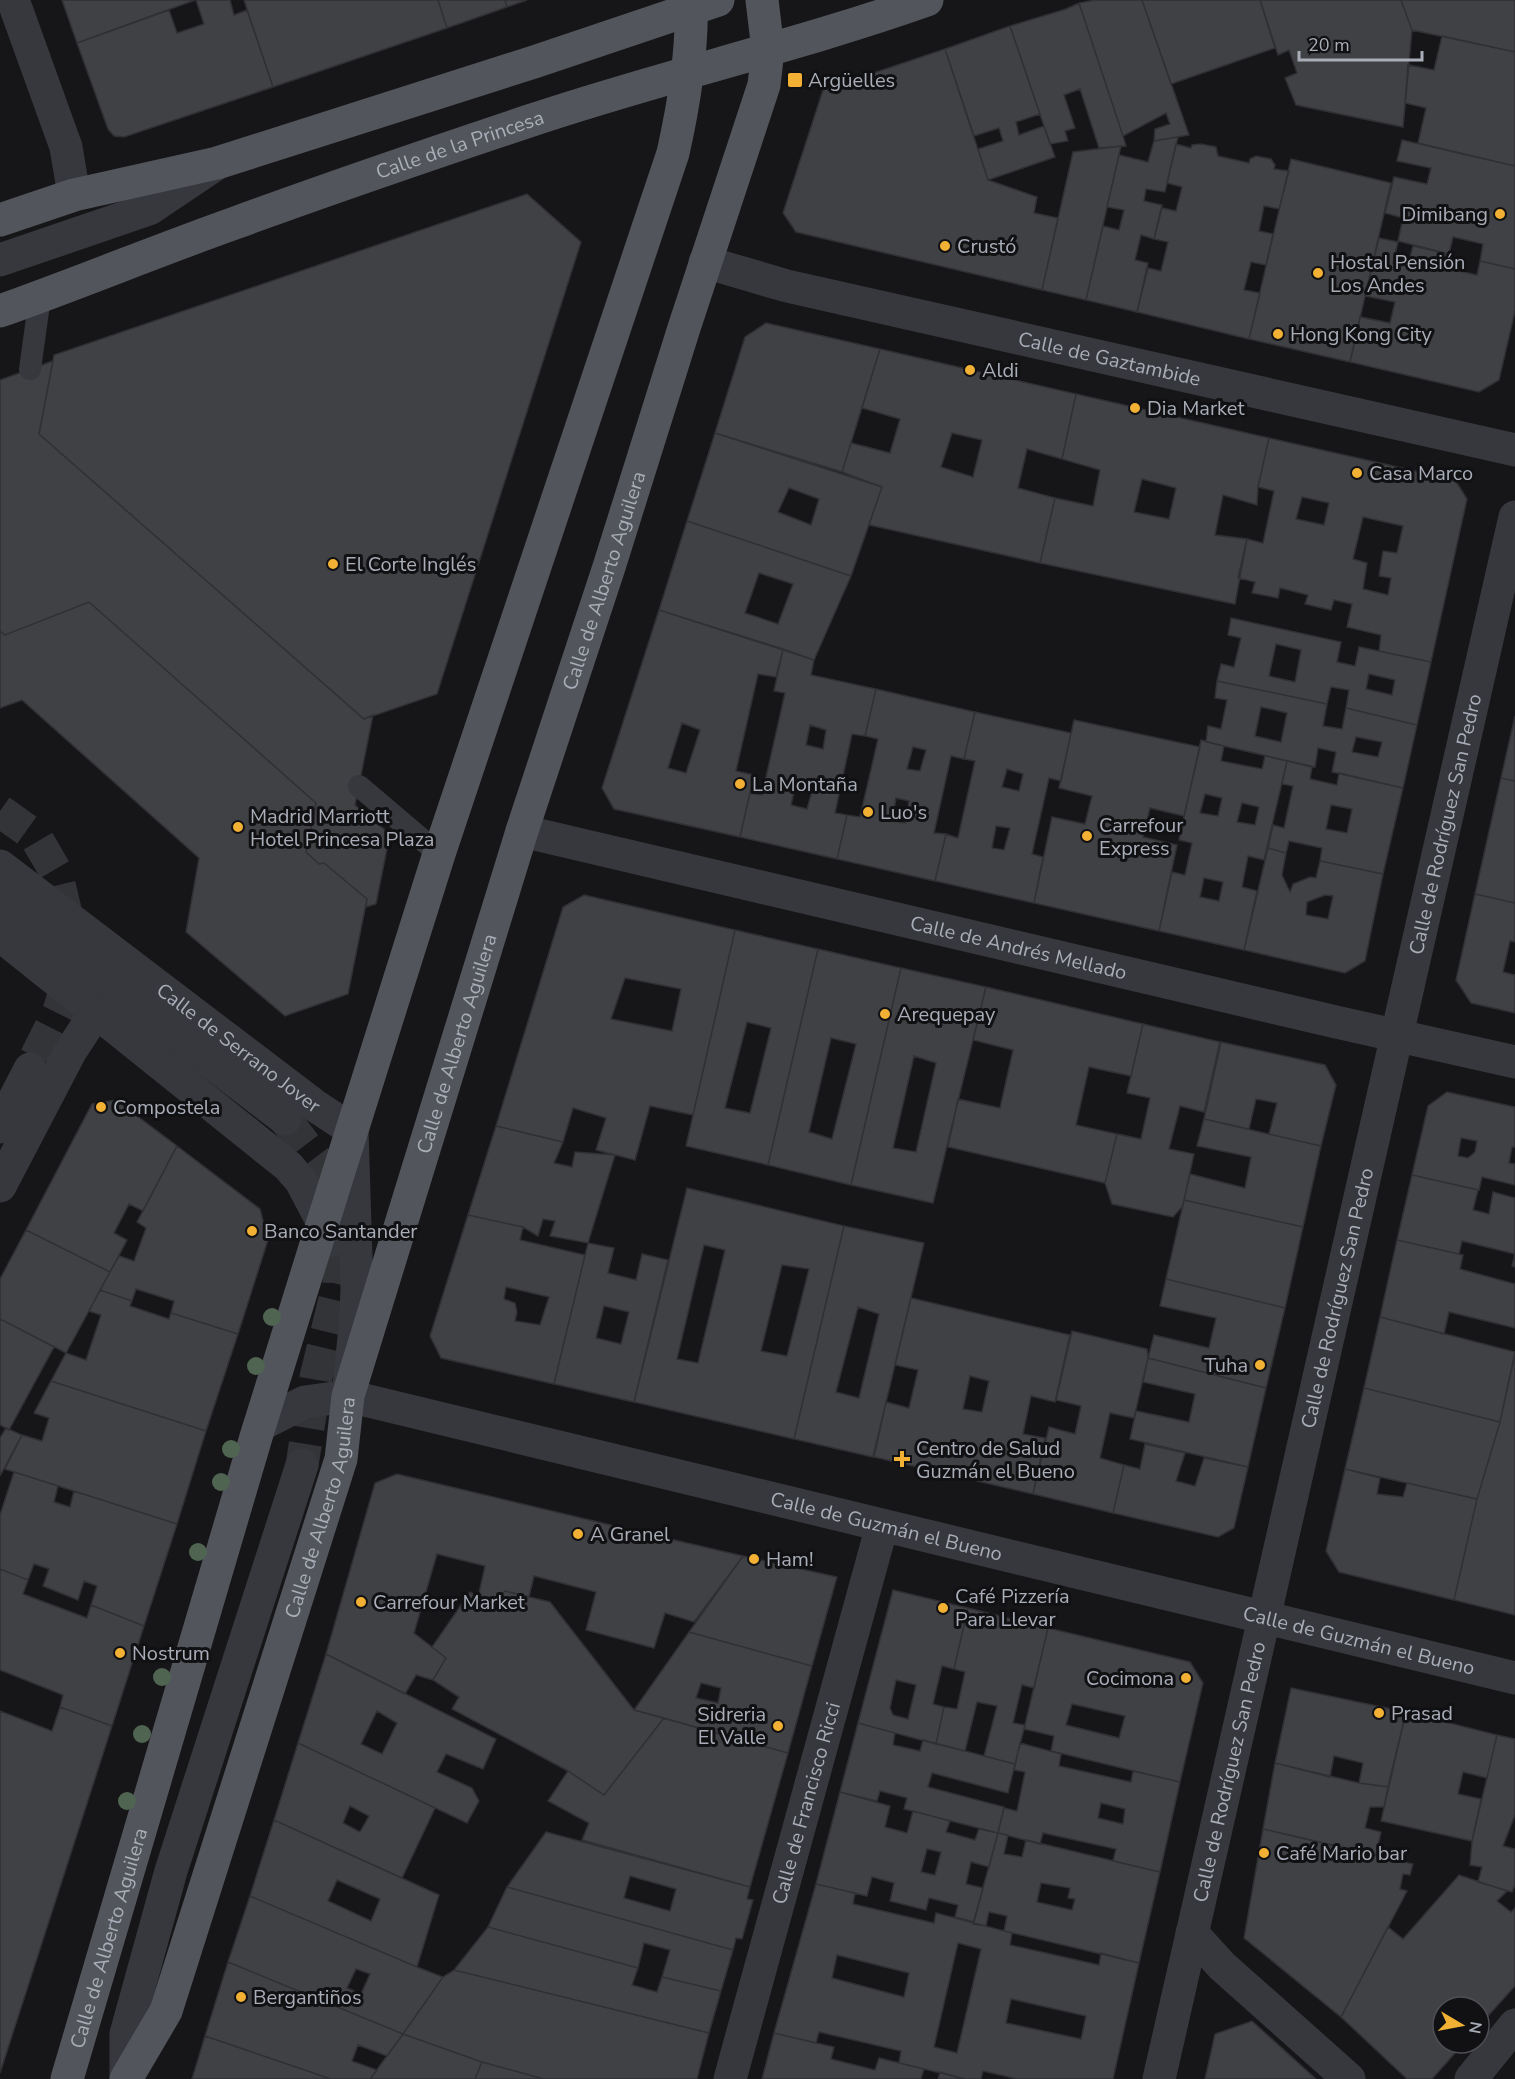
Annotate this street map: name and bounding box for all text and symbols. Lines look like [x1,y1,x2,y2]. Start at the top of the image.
scale bar [1299,24,1422,62]
text: 20 m [1308,33,1350,57]
place label: Argüelles [808,67,895,94]
marker: Argüelles [786,71,804,89]
street label: Calle de la Princesa [372,104,548,186]
place label: Dimibang [1401,201,1488,228]
marker: Dimibang [1493,207,1507,221]
place label: Crustó [957,233,1016,260]
marker: Crustó [938,239,952,253]
place label: Hostal Pensión Los Andes [1330,249,1465,299]
marker: Hostal Pensión Los Andes [1311,266,1325,280]
place label: Hong Kong City [1290,321,1432,348]
street label: Calle de Gaztambide [1015,325,1203,393]
marker: Hong Kong City [1271,327,1285,341]
place label: Aldi [982,357,1019,384]
marker: Aldi [963,363,977,377]
place label: Dia Market [1147,395,1245,422]
marker: Dia Market [1128,401,1142,415]
place label: Casa Marco [1369,460,1473,487]
marker: Casa Marco [1350,466,1364,480]
street label: Calle de Alberto Aguilera [556,468,652,694]
place label: El Corte Inglés [345,551,476,578]
marker: El Corte Inglés [326,557,340,571]
street label: Calle de Rodríguez San Pedro [1403,691,1488,957]
place label: La Montaña [752,771,858,798]
marker: La Montaña [733,777,747,791]
place label: Luo's [880,799,927,826]
place label: Madrid Marriott Hotel Princesa Plaza [250,803,434,853]
marker: Luo's [861,805,875,819]
place label: Carrefour Express [1099,812,1183,862]
marker: Madrid Marriott Hotel Princesa Plaza [231,820,245,834]
marker: Carrefour Express [1080,829,1094,843]
street label: Calle de Andrés Mellado [907,910,1129,986]
street label: Calle de Alberto Aguilera [410,931,504,1157]
street label: Calle de Serrano Jover [151,977,325,1120]
place label: Arequepay [897,1001,996,1028]
marker: Arequepay [878,1007,892,1021]
place label: Compostela [113,1094,220,1121]
marker: Compostela [94,1100,108,1114]
street label: Calle de Rodríguez San Pedro [1295,1165,1380,1431]
place label: Banco Santander [264,1218,417,1245]
marker: Banco Santander [245,1224,259,1238]
place label: Tuha [1204,1352,1248,1379]
marker: Tuha [1253,1358,1267,1372]
street label: Calle de Alberto Aguilera [278,1396,362,1622]
place label: Centro de Salud Guzmán el Bueno [916,1435,1075,1485]
marker: Centro de Salud Guzmán el Bueno [893,1450,911,1468]
street label: Calle de Guzmán el Bueno [768,1486,1005,1568]
place label: A Granel [590,1521,670,1548]
marker: A Granel [571,1527,585,1541]
place label: Ham! [766,1546,814,1573]
marker: Ham! [747,1552,761,1566]
place label: Café Pizzería Para Llevar [955,1583,1070,1633]
place label: Carrefour Market [373,1589,526,1616]
marker: Carrefour Market [354,1595,368,1609]
street label: Calle de Guzmán el Bueno [1240,1600,1477,1682]
marker: Café Pizzería Para Llevar [936,1601,950,1615]
street label: Calle de Rodríguez San Pedro [1187,1639,1272,1905]
place label: Nostrum [132,1640,210,1667]
marker: Nostrum [113,1646,127,1660]
place label: Cocimona [1086,1665,1174,1692]
marker: Cocimona [1179,1671,1193,1685]
street label: Calle de Francisco Ricci [766,1699,847,1907]
place label: Prasad [1391,1700,1453,1727]
place label: Sidreria El Valle [697,1701,766,1751]
marker: Prasad [1372,1706,1386,1720]
marker: Sidreria El Valle [771,1719,785,1733]
street label: Calle de Alberto Aguilera [64,1825,154,2052]
place label: Café Mario bar [1276,1840,1407,1867]
marker: Café Mario bar [1257,1846,1271,1860]
place label: Bergantiños [253,1984,362,2011]
marker: Bergantiños [234,1990,248,2004]
north arrow [1431,1995,1491,2055]
text: N [1463,2020,1487,2035]

